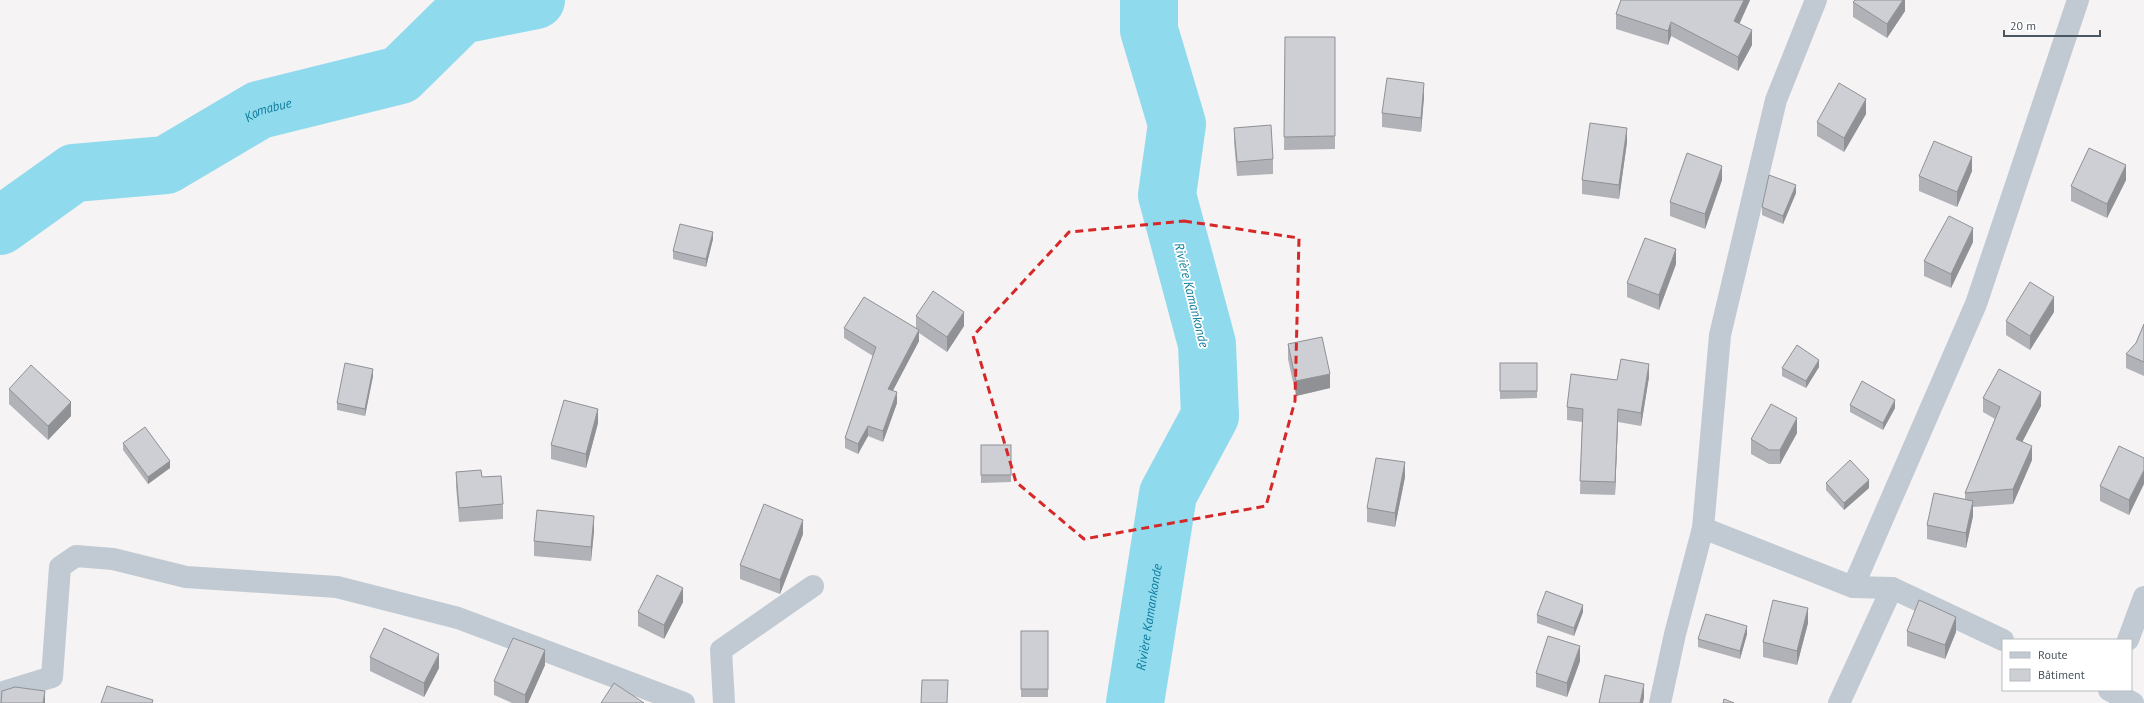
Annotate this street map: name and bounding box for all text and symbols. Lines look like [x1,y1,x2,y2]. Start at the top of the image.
scale bar [2004,12,2100,38]
text: 20 m [2010,18,2036,33]
water label: Kamabue [241,94,293,126]
water label: Rivière Kamankonde [1170,241,1213,349]
water label: Rivière Kamankonde [1132,563,1166,672]
legend [2002,639,2132,691]
text: Route [2038,647,2068,662]
text: Bâtiment [2038,667,2085,682]

